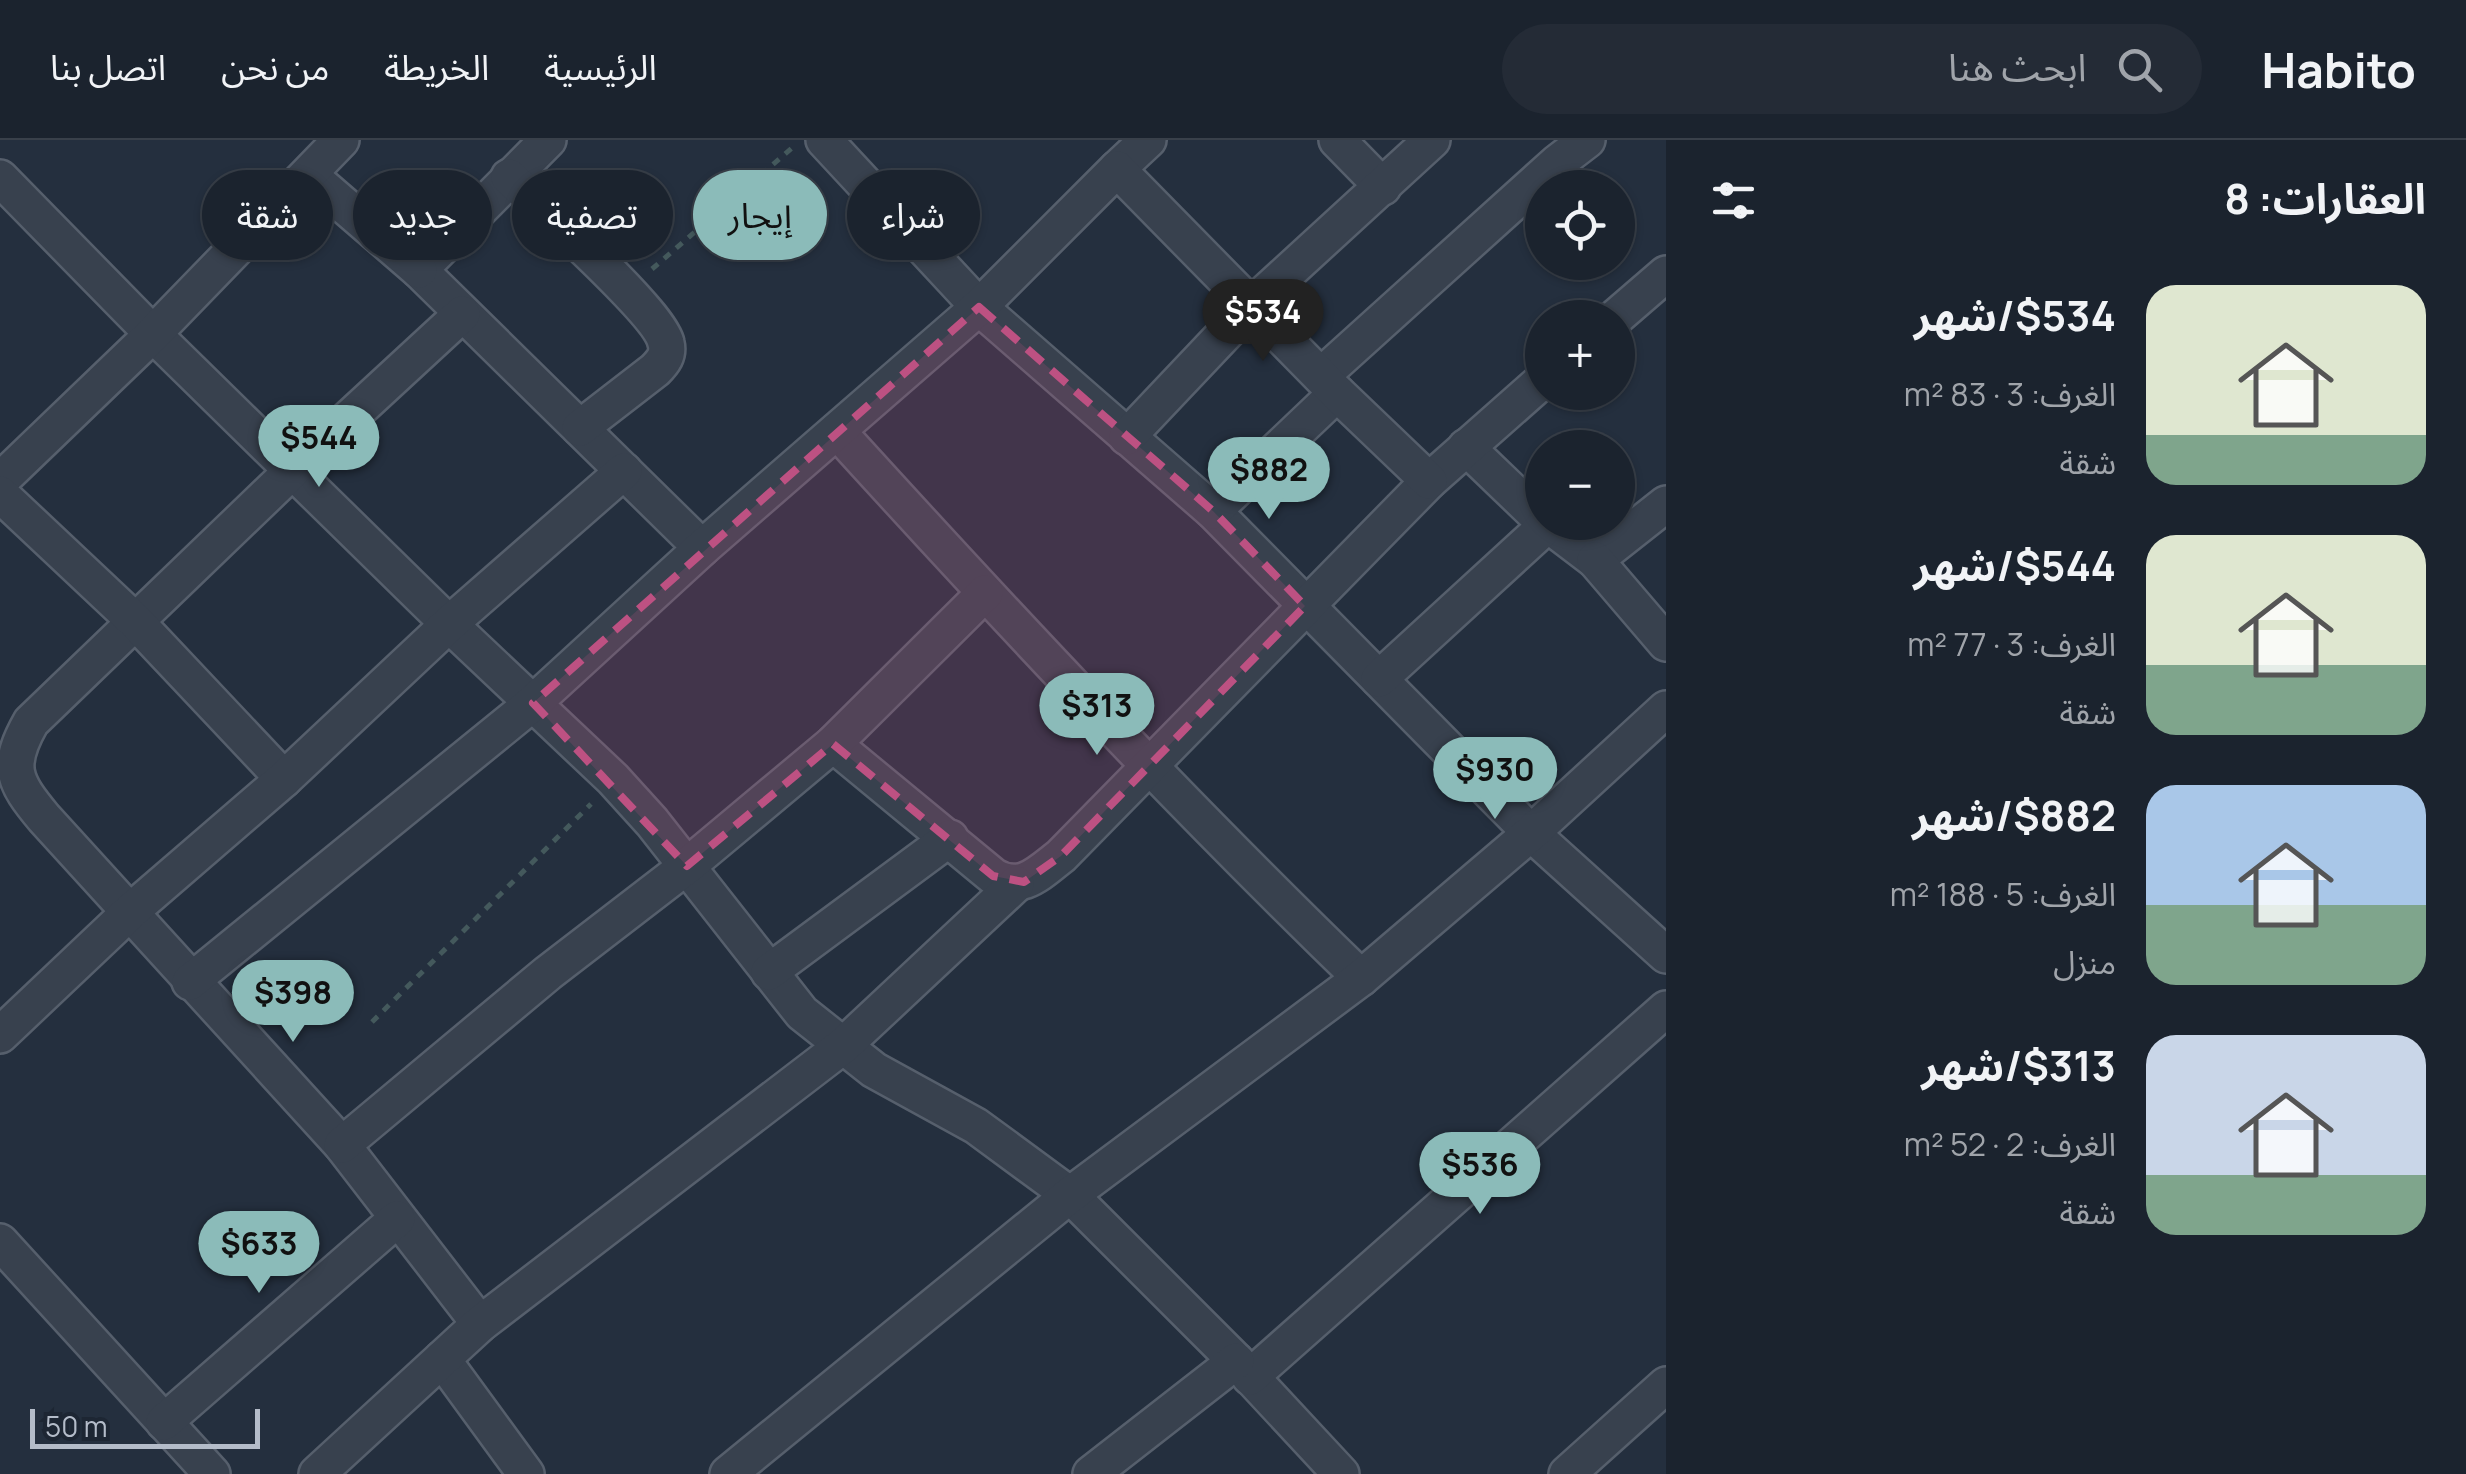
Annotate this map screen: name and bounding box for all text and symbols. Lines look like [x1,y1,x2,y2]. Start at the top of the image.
search box [1502,24,2202,114]
text: Habito [2262,37,2416,102]
text: ابحث هنا [1948,40,2087,92]
icon: search [2112,42,2167,97]
text: اتصل بنا [50,43,166,91]
text: من نحن [221,43,329,91]
text: الخريطة [384,43,489,91]
text: الرئيسية [544,43,657,91]
text: العقارات: 8 [2224,169,2426,227]
chip: شقة [202,170,333,260]
chip: جديد [353,170,492,260]
chip: تصفية [512,170,673,260]
chip: إيجار [693,170,827,260]
chip: شراء [847,170,980,260]
map controls [1525,170,1635,540]
button: locate [1525,170,1635,280]
icon: filters [1706,173,1761,228]
pin: $534 [1204,279,1322,364]
text: $534/شهر [1914,286,2116,344]
text: $534 [1225,289,1301,333]
button: + [1525,300,1635,410]
icon: home [2226,325,2346,445]
text: الغرف: 3 · 83 m² [1904,372,2116,416]
pin: $544 [260,405,378,490]
text: $544 [280,415,358,459]
button: − [1525,430,1635,540]
pin: $882 [1210,437,1328,522]
text: شقة [2060,440,2116,484]
text: $882 [1230,447,1308,491]
text: $544/شهر [1913,536,2116,594]
icon: home [2226,575,2346,695]
text: الغرف: 3 · 77 m² [1907,622,2116,666]
pin: $313 [1038,673,1156,758]
text: $313 [1061,683,1133,727]
text: شقة [2060,690,2116,734]
pin: $930 [1436,737,1554,822]
text: $930 [1455,747,1535,791]
text: $882/شهر [1912,786,2116,844]
icon: home [2226,825,2346,945]
text: الغرف: 5 · 188 m² [1890,872,2116,916]
text: منزل [2053,940,2116,984]
pin: $398 [234,960,352,1045]
text: $398 [254,970,332,1014]
text: $313/شهر [1921,1036,2116,1094]
icon: home [2226,1075,2346,1195]
text: الغرف: 2 · 52 m² [1904,1122,2116,1166]
pin: $536 [1421,1132,1539,1217]
text: $536 [1441,1142,1519,1186]
text: شقة [2060,1190,2116,1234]
pin: $633 [200,1211,318,1296]
text: $633 [220,1221,298,1265]
scale bar [30,1404,260,1448]
text: 50 m [45,1407,108,1445]

